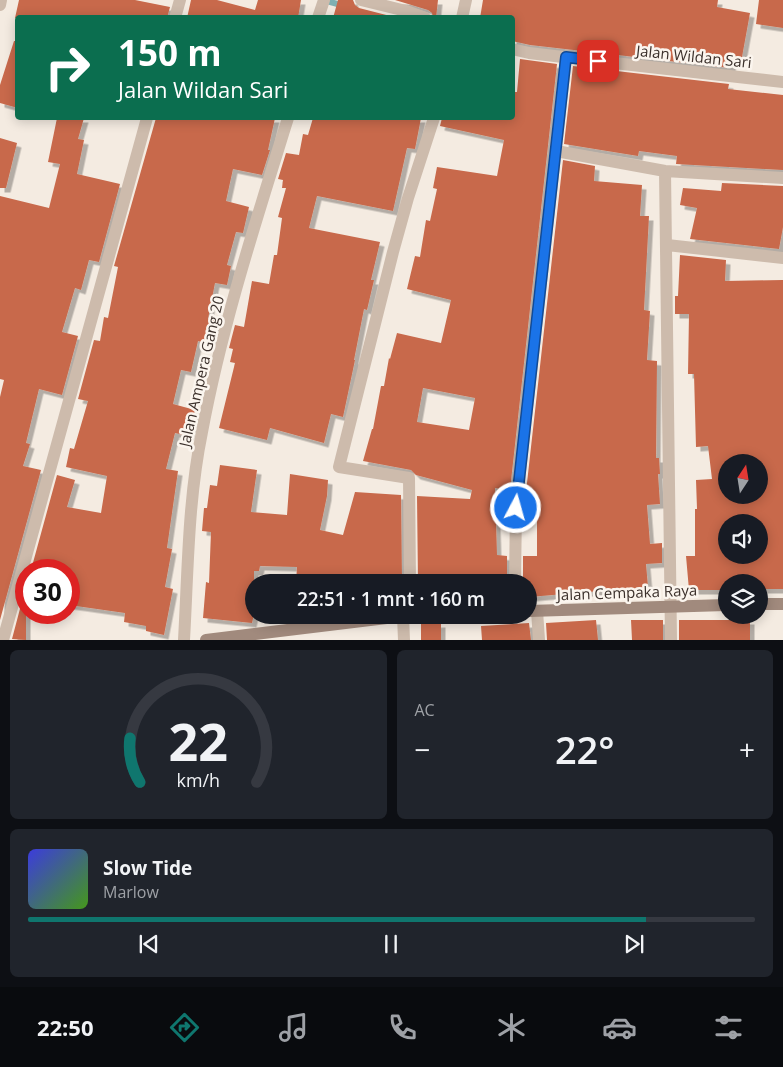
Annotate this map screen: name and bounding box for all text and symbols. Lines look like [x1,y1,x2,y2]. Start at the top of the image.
text: 150 m [118,29,222,76]
icon: right [35,35,100,100]
pin [577,40,619,82]
street label: Jalan Wildan Sari [633,40,753,72]
icon: arrive [584,47,612,75]
text: Jalan Wildan Sari [118,74,288,104]
street label: Jalan Ampera Gang 20 [173,293,228,450]
north arrow [718,454,768,504]
map controls [718,454,768,624]
position arrow [489,481,541,533]
button: sound [718,514,768,564]
speed limit sign: 30 [15,559,80,624]
button: layers [718,574,768,624]
street label: Jalan Cempaka Raya [554,580,698,605]
text: 22:51 · 1 mnt · 160 m [297,586,485,612]
text: AC [415,699,435,721]
text: 22 [169,705,228,776]
text: 22° [555,723,615,775]
text: − [415,730,431,768]
text: + [739,730,755,768]
text: km/h [177,768,220,792]
text: Slow Tide [103,855,192,881]
text: Marlow [103,881,159,903]
icon: previous [135,930,163,958]
icon: pause [377,930,405,958]
icon: next [620,930,648,958]
icon: directions [167,1010,202,1045]
icon: music [276,1010,311,1045]
icon: phone [385,1010,420,1045]
icon: climate [494,1010,529,1045]
icon: car [602,1010,637,1045]
icon: filters [711,1010,746,1045]
text: 22:50 [37,1012,93,1042]

